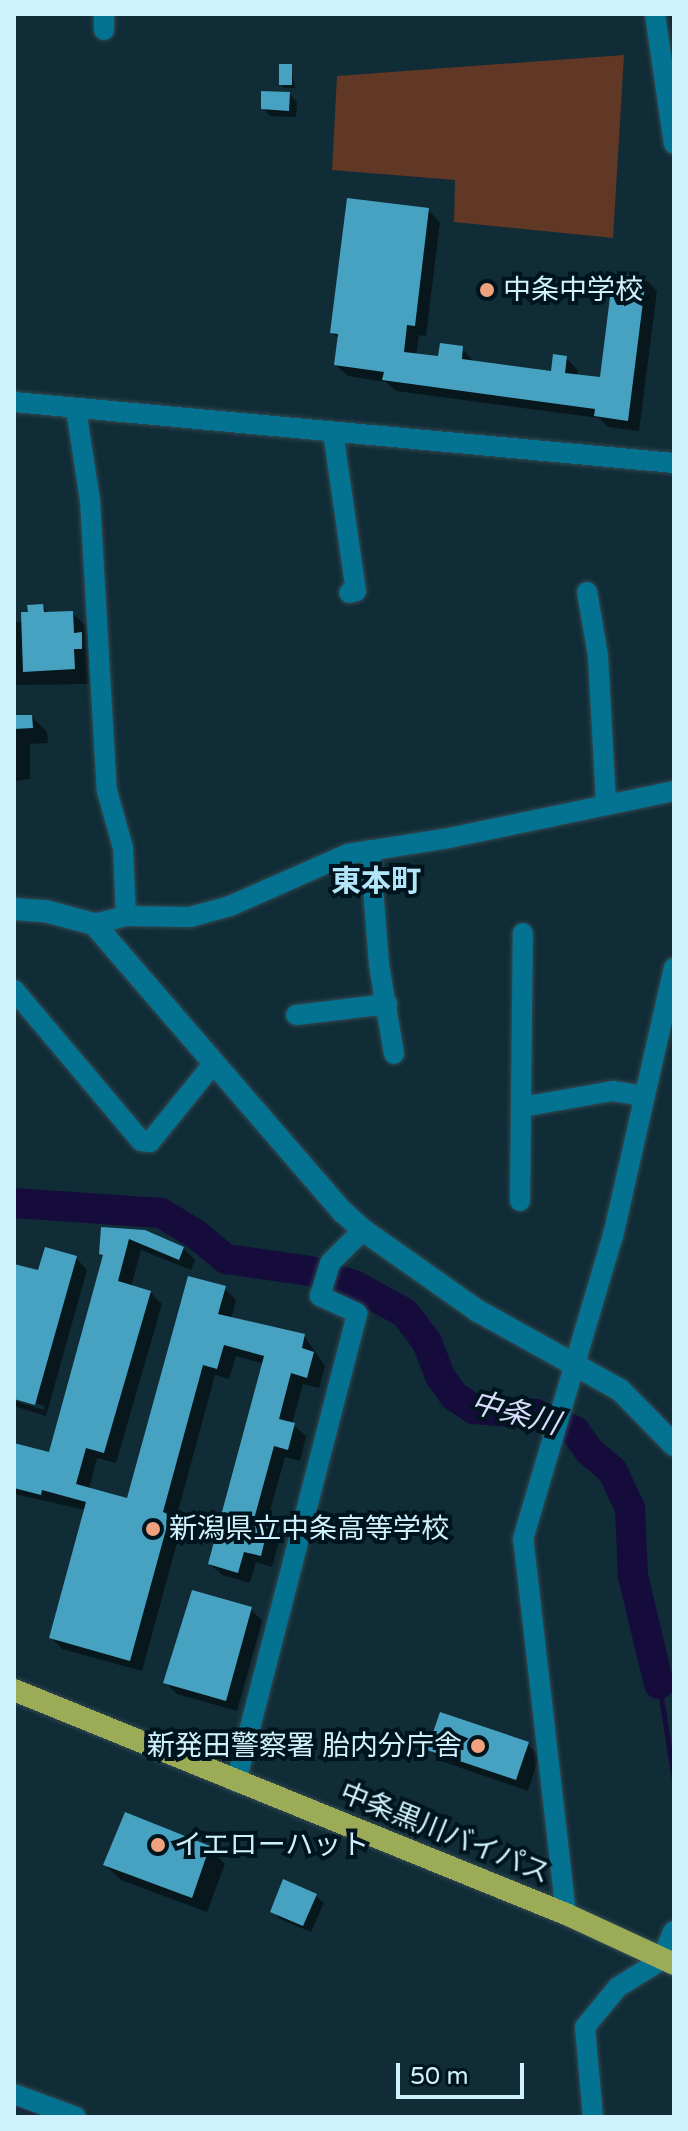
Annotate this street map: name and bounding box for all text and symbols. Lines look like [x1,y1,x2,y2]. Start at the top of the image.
place label: 中条中学校 [503,273,643,307]
marker: 中条中学校 [478,281,496,299]
district label: 東本町 [331,864,421,900]
water label: 中条川 [467,1385,563,1443]
place label: 新潟県立中条高等学校 [169,1512,449,1546]
marker: 新潟県立中条高等学校 [144,1520,162,1538]
place label: 新発田警察署 胎内分庁舎 [147,1729,462,1763]
marker: 新発田警察署 胎内分庁舎 [469,1737,487,1755]
street label: 中条黒川バイパス [335,1775,555,1891]
place label: イエローハット [174,1828,370,1862]
marker: イエローハット [149,1836,167,1854]
scale bar [400,2047,528,2097]
text: 50 m [410,2062,468,2091]

